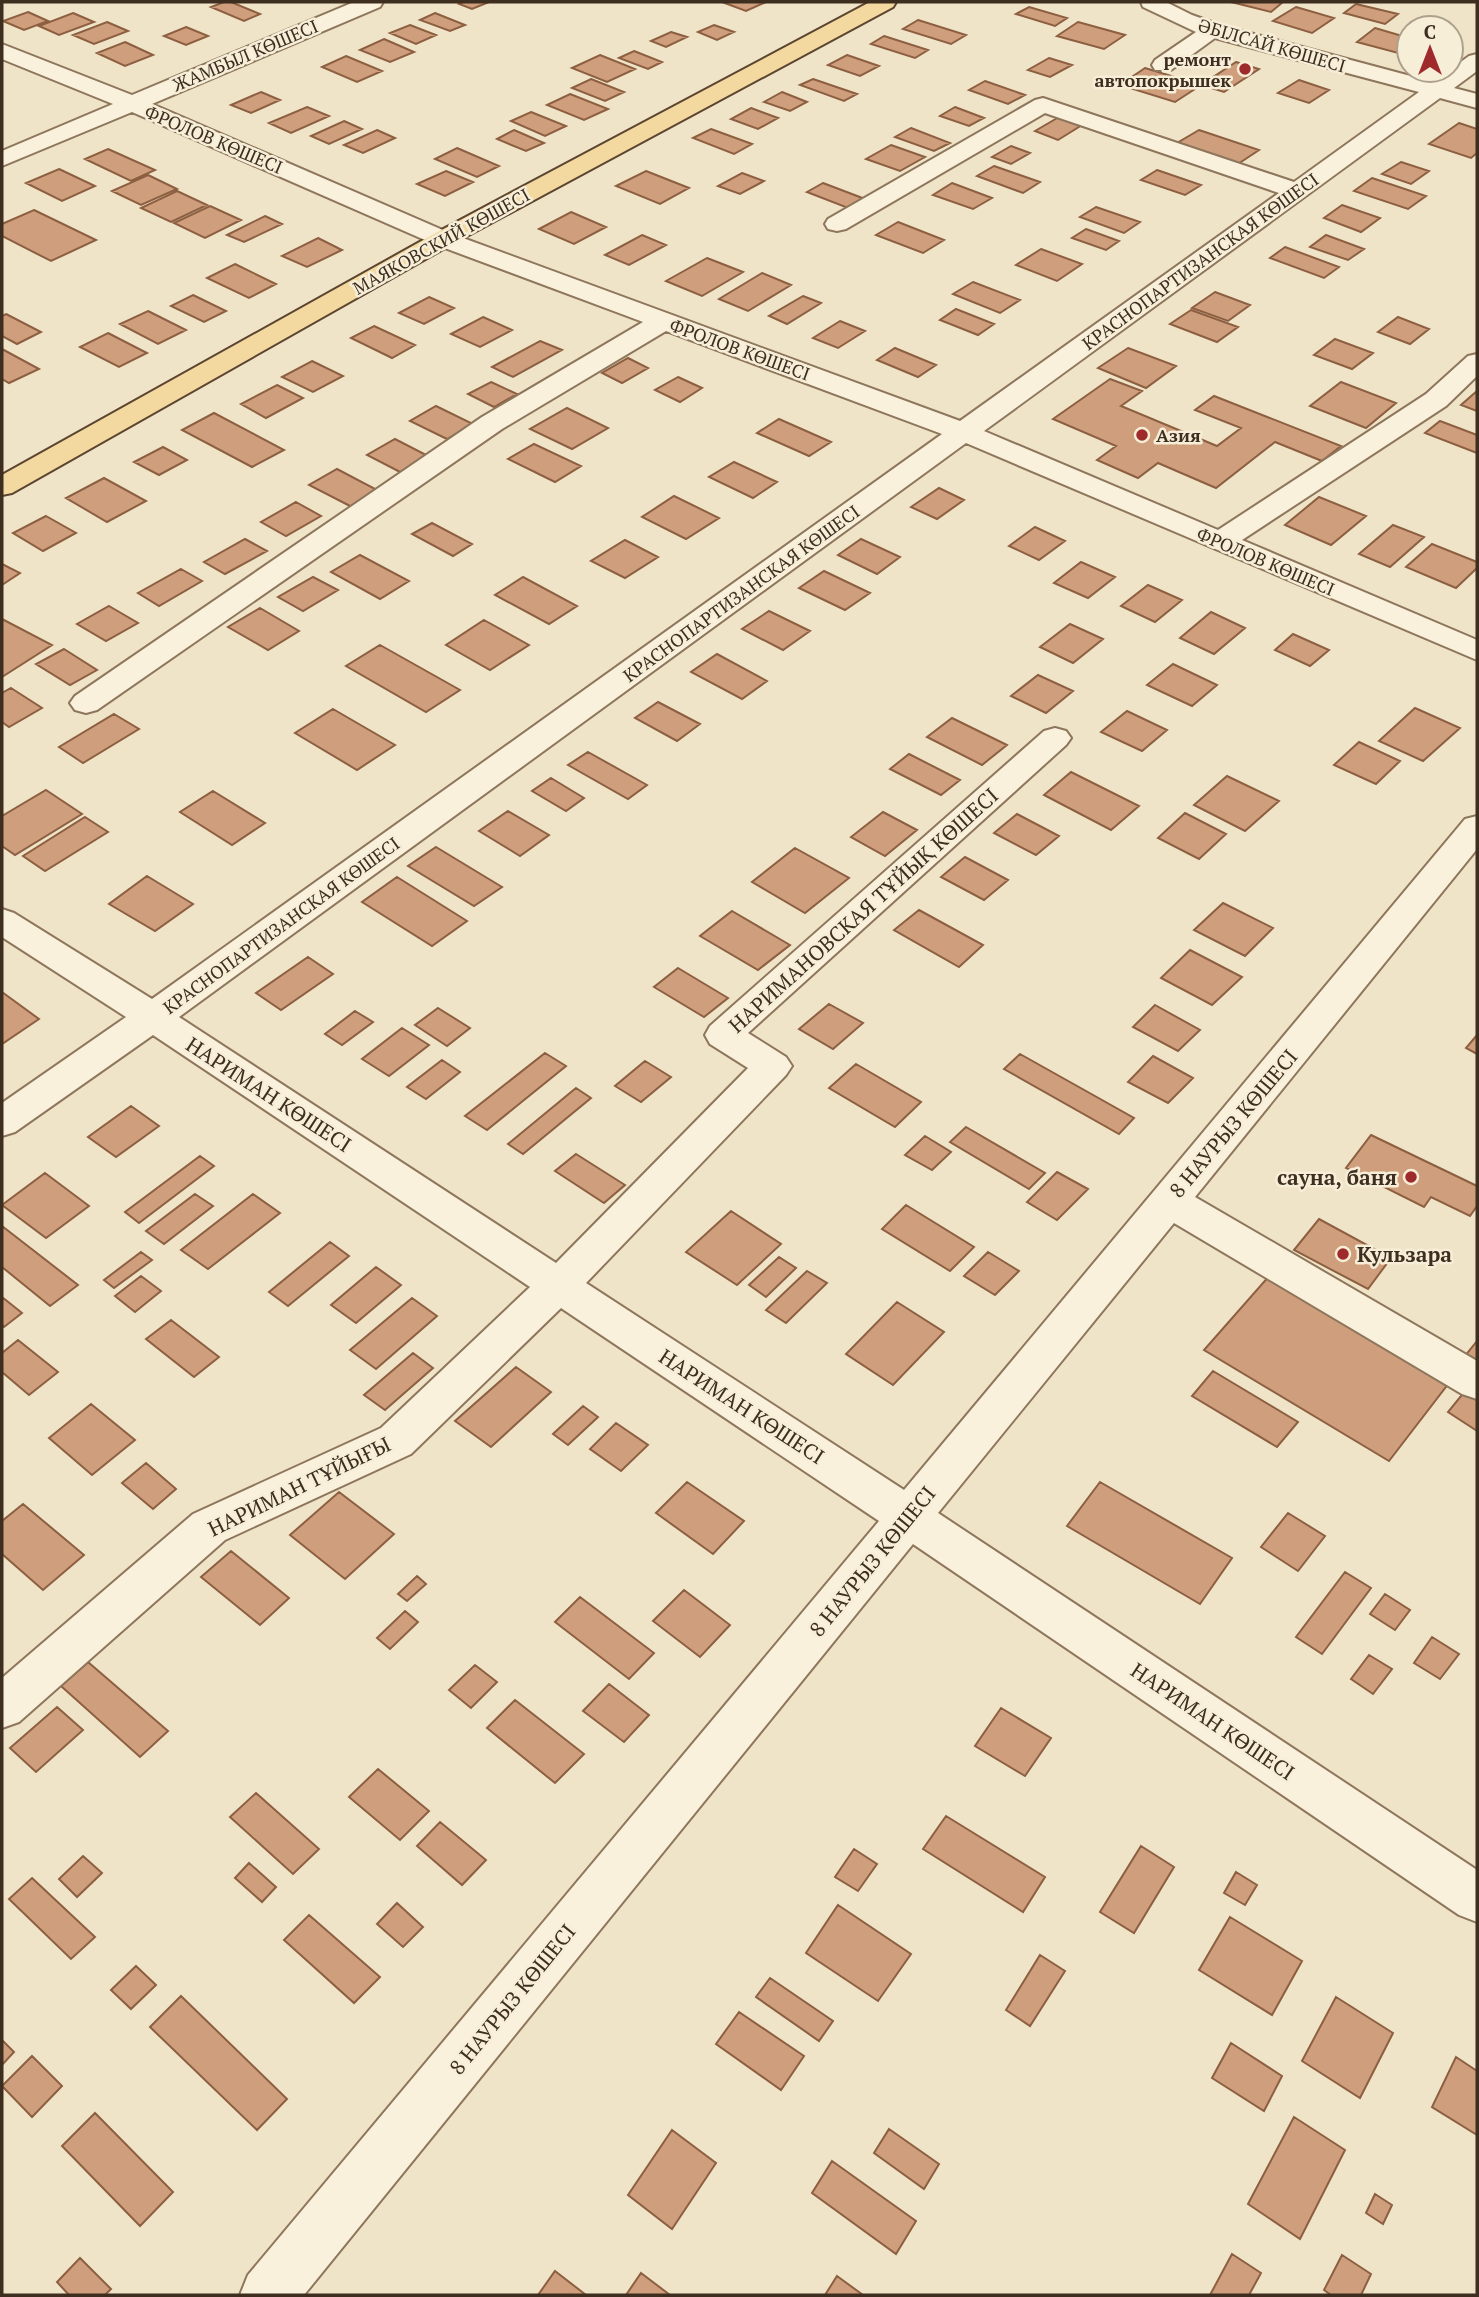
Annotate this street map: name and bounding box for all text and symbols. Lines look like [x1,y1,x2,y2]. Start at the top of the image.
street label: ӘБІЛСАЙ КӨШЕСІ [1195,12,1349,78]
street label: ЖАМБЫЛ КӨШЕСІ [168,13,322,97]
north arrow [1395,14,1465,84]
text: С [1424,19,1436,44]
place label: ремонт автопокрышек [1095,47,1231,92]
marker: ремонт автопокрышек [1237,61,1253,77]
street label: ФРОЛОВ КӨШЕСІ [141,99,287,179]
street label: КРАСНОПАРТИЗАНСКАЯ КӨШЕСІ [1077,167,1323,355]
street label: МАЯКОВСКИЙ КӨШЕСІ [348,182,534,300]
street label: ФРОЛОВ КӨШЕСІ [667,312,813,386]
place label: Азия [1156,423,1201,447]
marker: Азия [1134,427,1150,443]
street label: КРАСНОПАРТИЗАНСКАЯ КӨШЕСІ [618,499,864,687]
street label: ФРОЛОВ КӨШЕСІ [1193,521,1339,601]
street label: НАРИМАНОВСКАЯ ТҰЙЫҚ КӨШЕСІ [722,781,1004,1039]
street label: КРАСНОПАРТИЗАНСКАЯ КӨШЕСІ [158,831,404,1019]
street label: НАРИМАН КӨШЕСІ [181,1030,357,1158]
street label: 8 НАУРЫЗ КӨШЕСІ [1163,1043,1303,1203]
place label: сауна, баня [1277,1163,1397,1191]
marker: сауна, баня [1403,1169,1419,1185]
place label: Кульзара [1357,1240,1452,1268]
marker: Кульзара [1335,1246,1351,1262]
street label: НАРИМАН КӨШЕСІ [654,1342,830,1470]
street label: НАРИМАН ТҰЙЫҒЫ [203,1430,395,1542]
street label: 8 НАУРЫЗ КӨШЕСІ [803,1480,941,1642]
street label: НАРИМАН КӨШЕСІ [1126,1656,1300,1786]
street label: 8 НАУРЫЗ КӨШЕСІ [443,1918,581,2080]

